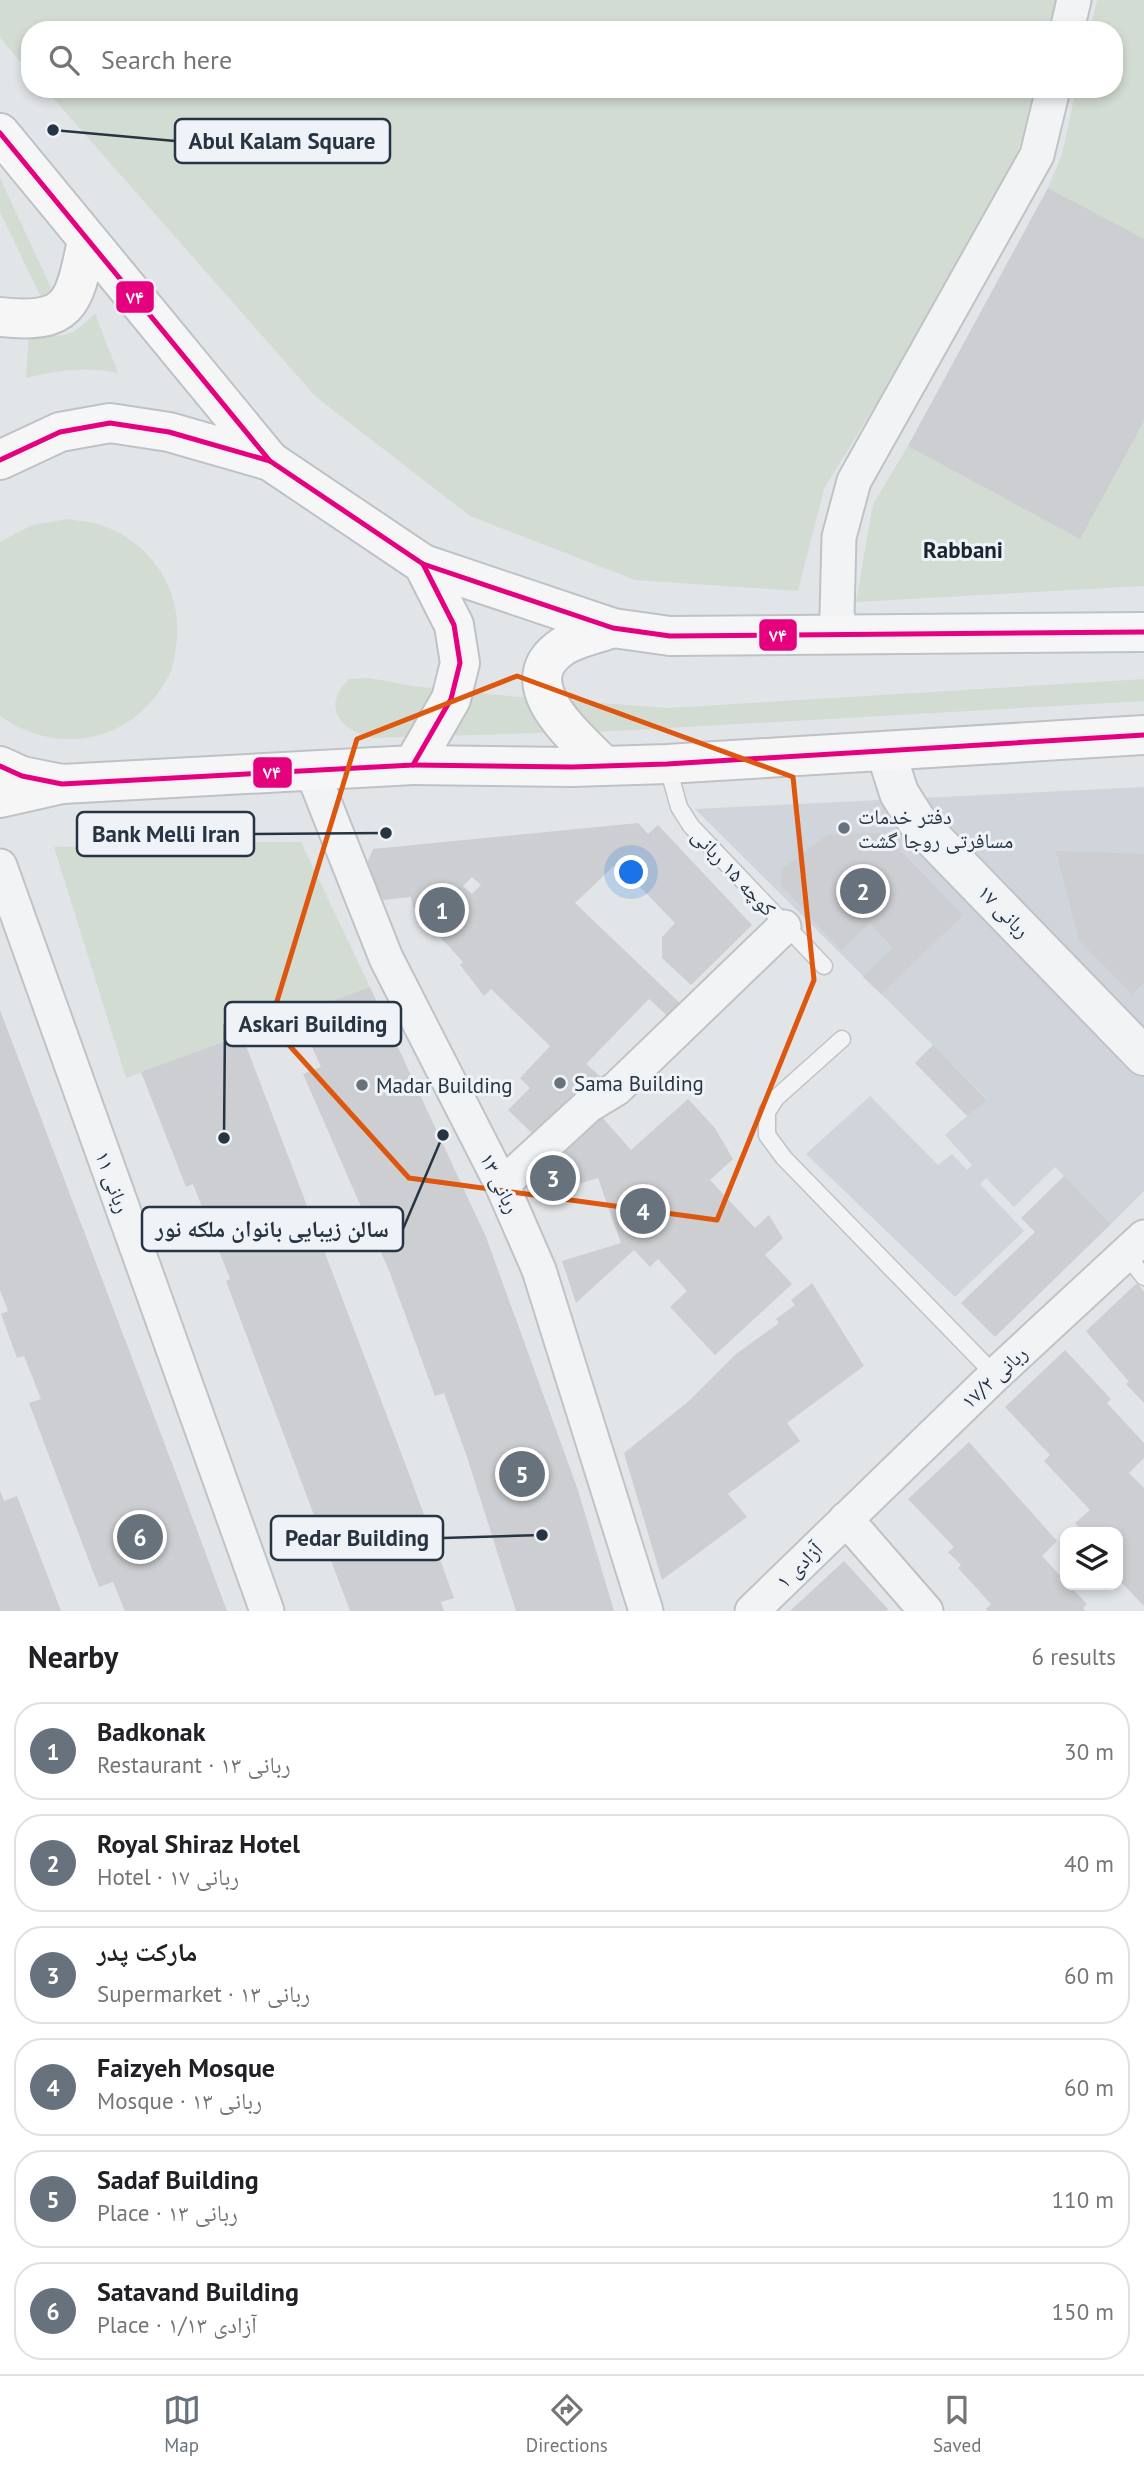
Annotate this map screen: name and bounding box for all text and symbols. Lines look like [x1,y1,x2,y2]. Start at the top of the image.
search box [21,21,1123,98]
icon: search [45,41,83,79]
text: Search here [101,43,232,76]
callout: Abul Kalam Square [175,119,390,163]
text: Abul Kalam Square [189,126,375,155]
line badge: ۷۴ [115,280,155,314]
text: ۷۴ [126,285,144,309]
district label: Rabbani [923,535,1003,564]
line badge: ۷۴ [758,618,798,652]
text: ۷۴ [769,623,787,647]
line badge: ۷۴ [252,756,293,789]
text: ۷۴ [263,760,281,784]
place label: دفتر خدمات مسافرتی روجا گشت [858,803,1013,854]
callout: Bank Melli Iran [77,812,254,856]
text: Bank Melli Iran [92,819,240,848]
marker: دفتر خدمات مسافرتی روجا گشت [836,820,852,836]
street label: کوچه ۱۵ ربانی [686,822,782,922]
your location [614,855,648,889]
pin: 2 [840,865,886,917]
street label: ربانی ۱۷ [972,879,1036,943]
pin: 1 [419,884,465,936]
callout: Askari Building [225,1002,401,1046]
text: Askari Building [239,1009,387,1038]
place label: Sama Building [574,1070,704,1097]
place label: Madar Building [376,1072,513,1099]
marker: Sama Building [552,1075,568,1091]
marker: Madar Building [354,1077,370,1093]
street label: ربانی ۱۱ [89,1147,137,1217]
street label: ربانی ۱۳ [474,1148,526,1218]
pin: 3 [530,1152,576,1204]
pin: 4 [620,1185,666,1237]
callout: سالن زیبایی بانوان ملکه نور [142,1207,403,1251]
text: سالن زیبایی بانوان ملکه نور [154,1214,389,1243]
street label: ربانی ۱۷/۲ [955,1340,1033,1414]
pin: 5 [499,1448,545,1500]
pin: 6 [117,1511,163,1563]
callout: Pedar Building [271,1516,443,1560]
text: Pedar Building [285,1523,429,1552]
map controls [1060,1527,1123,1590]
button: layers [1060,1527,1123,1590]
street label: آزادی ۱ [770,1536,828,1594]
text: Nearby [28,1637,118,1676]
text: 6 results [1032,1642,1116,1671]
text: Badkonak [97,1715,206,1748]
text: 1 [46,1737,60,1766]
text: 30 m [1064,1737,1114,1766]
text: Restaurant · ربانی ۱۳ [97,1750,291,1779]
text: Royal Shiraz Hotel [97,1827,300,1860]
text: 2 [46,1849,60,1878]
text: 40 m [1064,1849,1114,1878]
text: Hotel · ربانی ۱۷ [97,1862,239,1891]
text: مارکت پدر [97,1935,197,1968]
text: 3 [46,1961,60,1990]
text: 60 m [1064,1961,1114,1990]
text: Supermarket · ربانی ۱۳ [97,1979,310,2008]
text: Faizyeh Mosque [97,2051,275,2084]
text: 4 [46,2073,60,2102]
text: 60 m [1064,2073,1114,2102]
text: Mosque · ربانی ۱۳ [97,2086,262,2115]
text: Sadaf Building [97,2163,259,2196]
text: 5 [46,2185,60,2214]
text: 110 m [1052,2185,1114,2214]
text: Place · ربانی ۱۳ [97,2198,238,2227]
text: Satavand Building [97,2275,299,2308]
text: 6 [46,2297,60,2326]
text: 150 m [1052,2297,1114,2326]
text: Place · آزادی ۱/۱۳ [97,2310,257,2339]
tab: Map [163,2391,201,2457]
tab: Directions [526,2391,608,2457]
tab: Saved [933,2391,981,2457]

